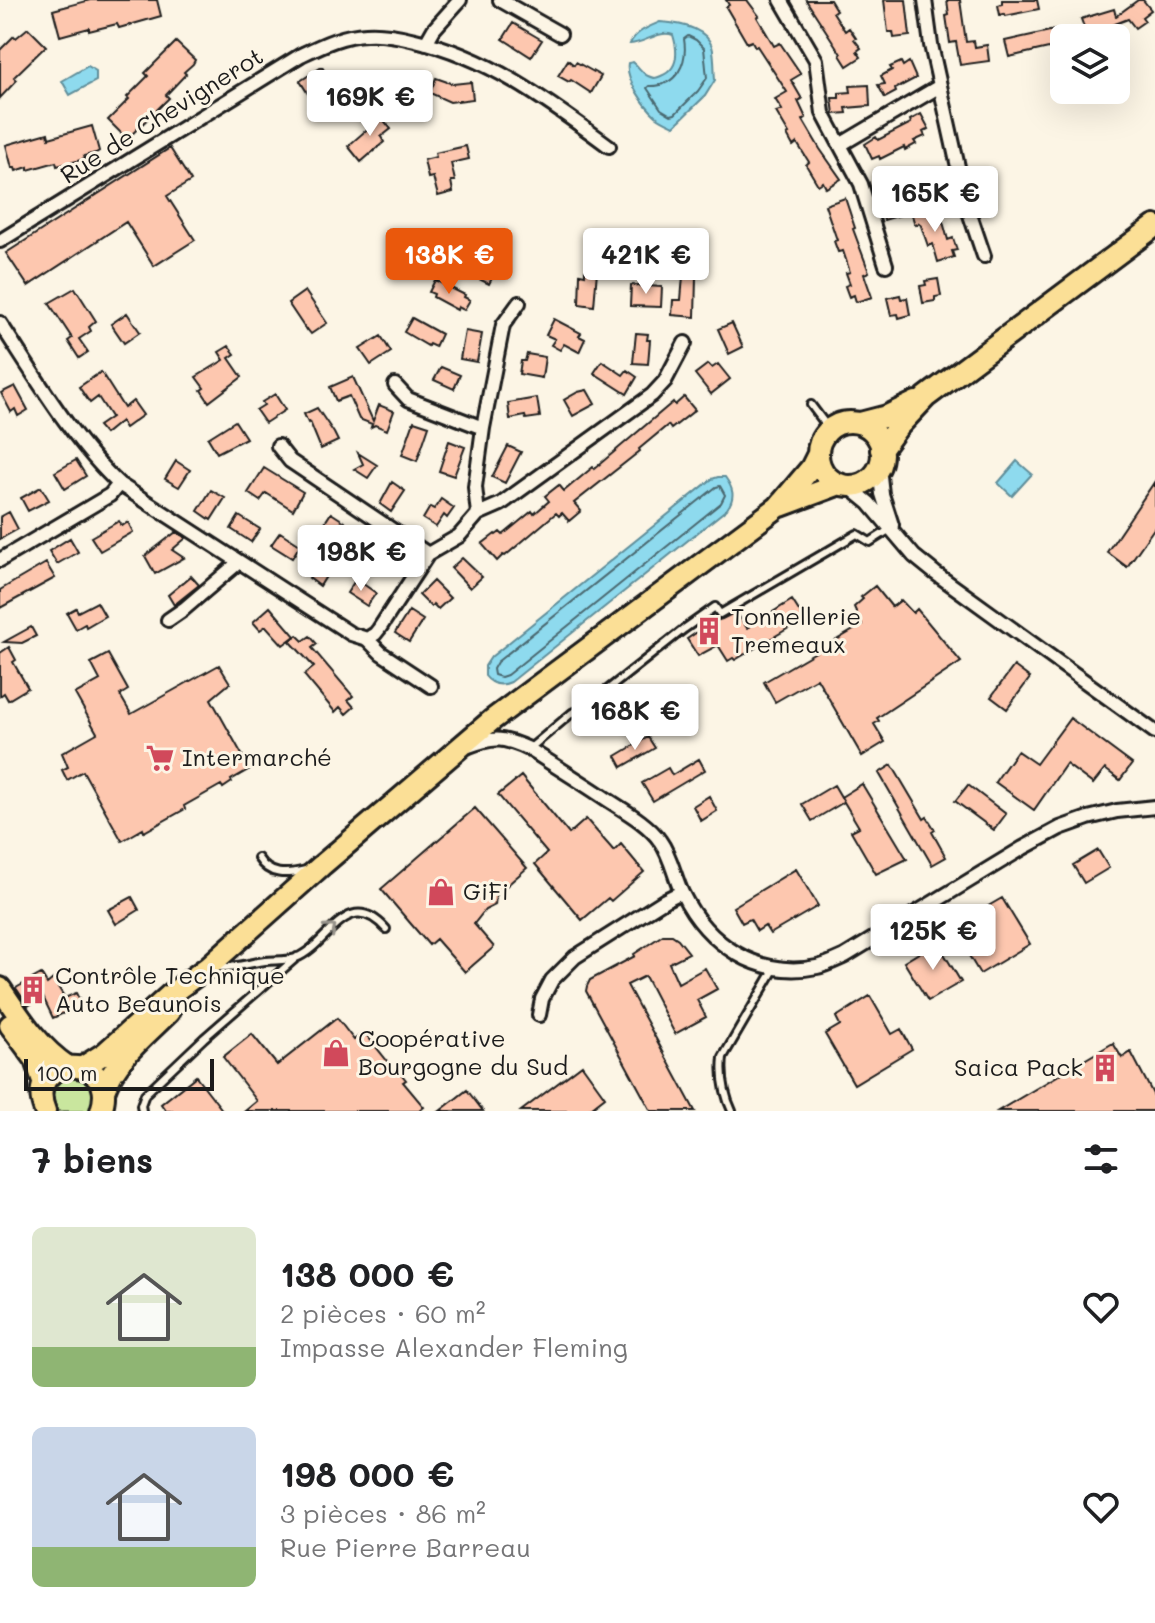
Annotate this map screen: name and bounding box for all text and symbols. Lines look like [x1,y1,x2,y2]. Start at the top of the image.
map controls [1050,24,1130,104]
button: layers [1050,24,1130,104]
street label: Rue de Chevignerot [54,40,268,190]
pin: 169K € [305,70,435,138]
text: 169K € [325,79,415,113]
pin: 165K € [870,166,1000,234]
text: 165K € [890,175,980,209]
pin: 138K € [384,228,514,296]
pin: 421K € [581,228,711,296]
text: 138K € [404,237,494,271]
text: 421K € [601,237,691,271]
pin: 198K € [296,525,426,593]
text: 198K € [316,534,406,568]
place label: Tonnellerie Tremeaux [731,600,861,659]
building icon: Tonnellerie Tremeaux [694,616,724,646]
pin: 168K € [570,684,700,752]
text: 168K € [590,693,680,727]
place label: Intermarché [182,741,332,772]
supermarket icon: Intermarché [145,743,175,773]
place label: GiFi [463,875,509,906]
shop icon: GiFi [426,877,456,907]
pin: 125K € [868,904,998,972]
text: 125K € [889,913,977,947]
one-way arrow [322,924,337,939]
place label: Contrôle Technique Auto Beaunois [55,959,285,1018]
building icon: Contrôle Technique Auto Beaunois [18,975,48,1005]
place label: Coopérative Bourgogne du Sud [358,1022,568,1081]
shop icon: Coopérative Bourgogne du Sud [321,1038,351,1068]
place label: Saica Pack [954,1051,1083,1082]
building icon: Saica Pack [1090,1053,1120,1083]
scale bar [24,1055,214,1091]
text: 100 m [36,1058,98,1087]
text: 7 biens [32,1137,153,1182]
icon: filters [1079,1137,1123,1181]
text: 138 000 € [280,1251,454,1296]
icon: home [96,1259,192,1355]
icon: heart [1079,1285,1123,1329]
text: 2 pièces · 60 m² [280,1296,486,1330]
text: Impasse Alexander Fleming [280,1330,628,1364]
text: 198 000 € [280,1451,454,1496]
icon: home [96,1459,192,1555]
icon: heart [1079,1485,1123,1529]
text: 3 pièces · 86 m² [280,1496,486,1530]
text: Rue Pierre Barreau [280,1530,531,1564]

